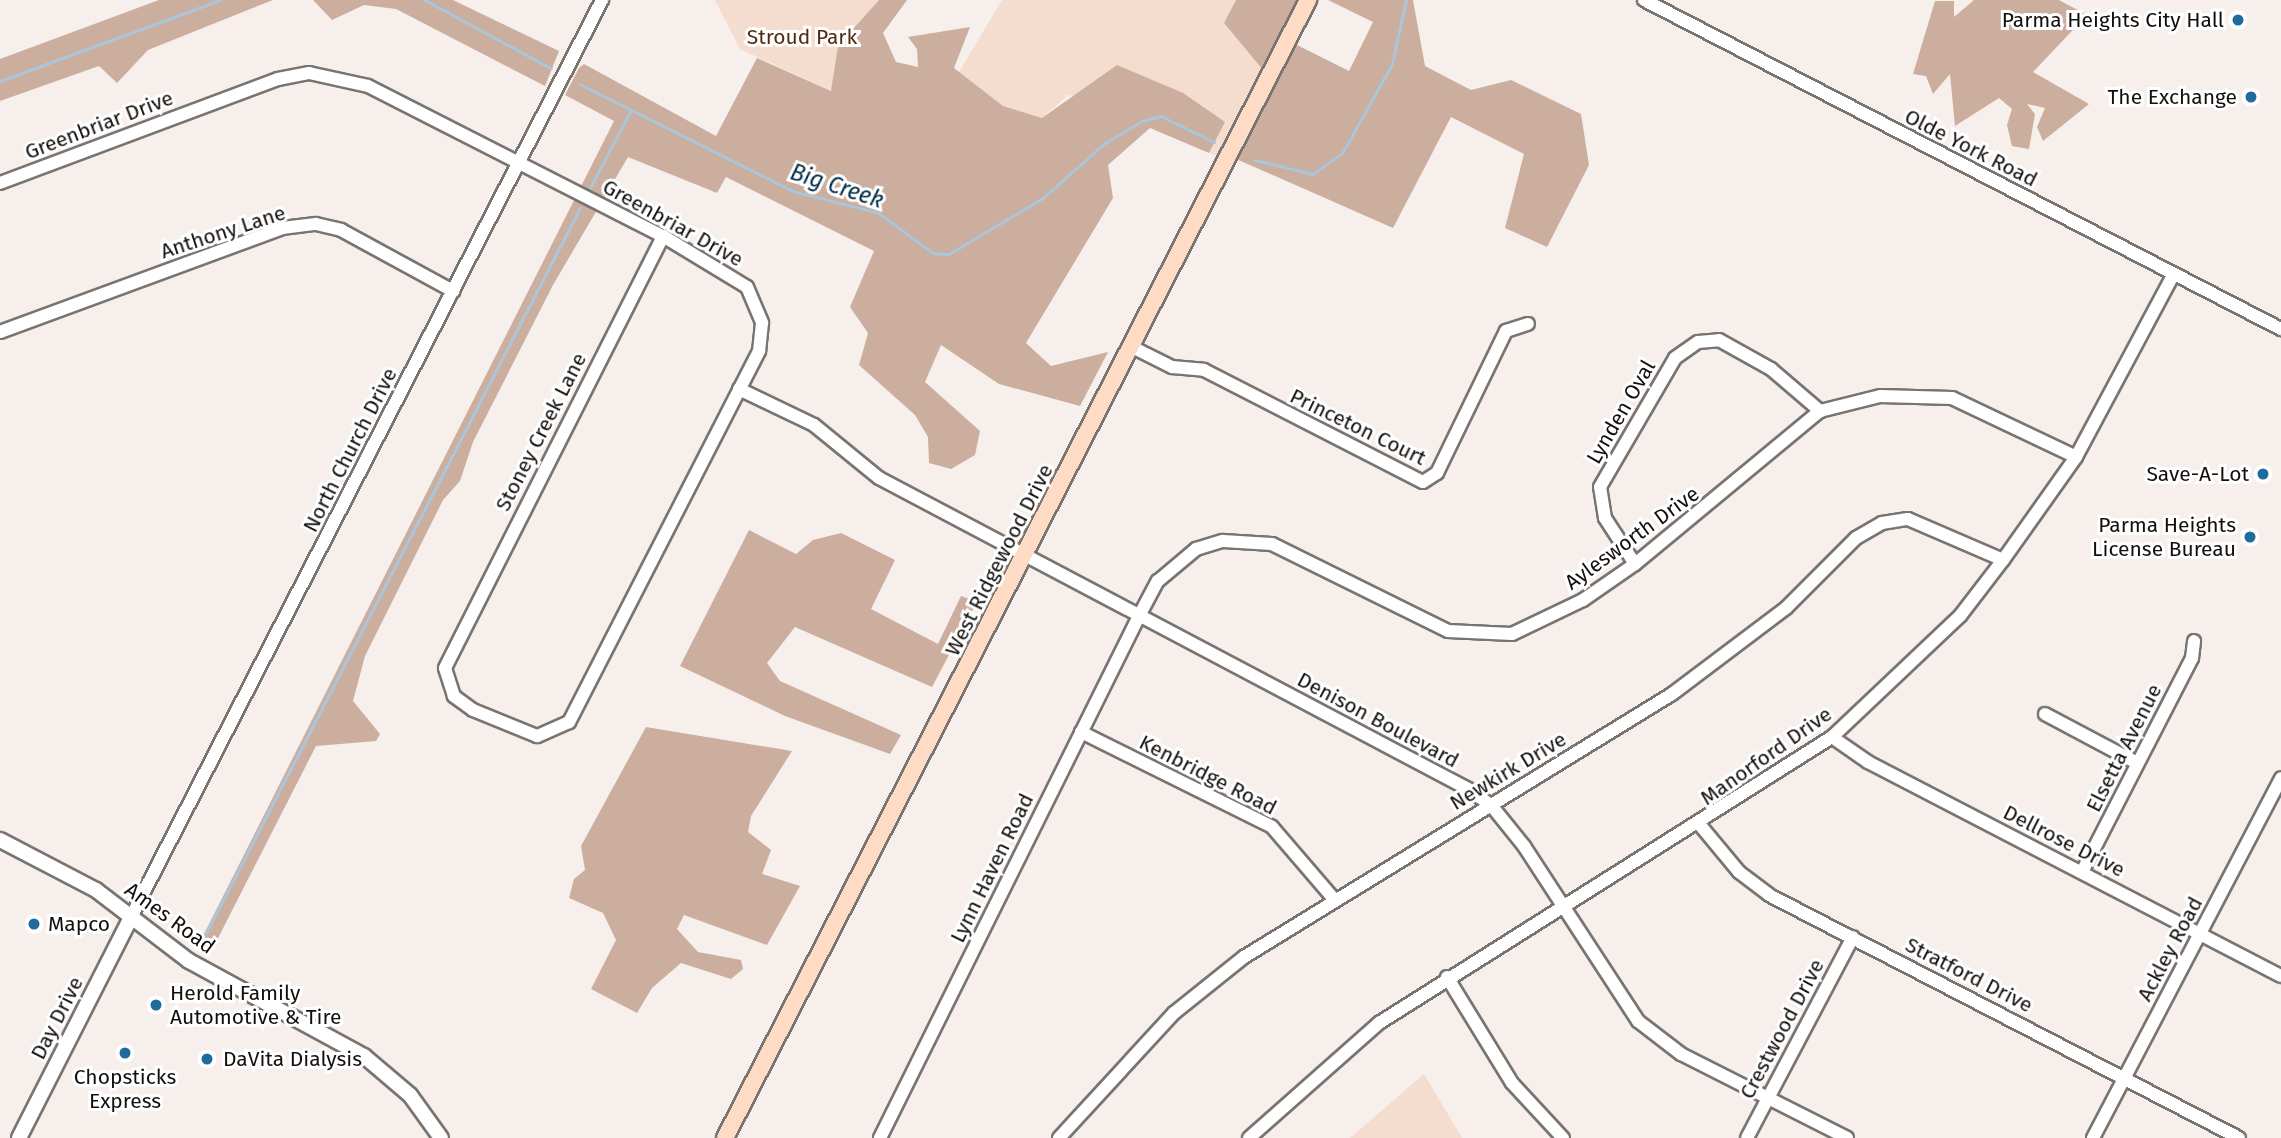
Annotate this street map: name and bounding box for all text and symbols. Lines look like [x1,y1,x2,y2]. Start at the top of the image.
place label: Parma Heights City Hall [2002,7,2224,33]
marker: Parma Heights City Hall [2230,12,2246,28]
park label: Stroud Park [747,24,857,50]
place label: The Exchange [2107,84,2237,110]
street label: Greenbriar Drive [21,85,177,165]
marker: The Exchange [2243,89,2259,105]
street label: Olde York Road [1900,104,2042,192]
water label: Big Creek [787,158,887,214]
street label: Greenbriar Drive [598,174,748,272]
street label: Anthony Lane [157,200,289,264]
street label: Stoney Creek Lane [490,349,592,515]
street label: Lynden Oval [1581,356,1661,468]
street label: North Church Drive [298,364,402,536]
street label: Princeton Court [1286,383,1430,471]
street label: West Ridgewood Drive [940,460,1058,660]
place label: Save-A-Lot [2146,461,2249,487]
marker: Save-A-Lot [2255,466,2271,482]
street label: Aylesworth Drive [1560,481,1704,595]
place label: Parma Heights License Bureau [2092,512,2236,562]
marker: Parma Heights License Bureau [2242,529,2258,545]
street label: Denison Boulevard [1293,667,1463,773]
street label: Elsetta Avenue [2081,680,2167,816]
street label: Manorford Drive [1696,701,1836,811]
street label: Newkirk Drive [1445,726,1571,816]
street label: Kenbridge Road [1135,730,1281,820]
street label: Lynn Haven Road [945,789,1039,947]
street label: Dellrose Drive [1999,800,2129,882]
street label: Ames Road [120,877,220,959]
street label: Ackley Road [2132,893,2208,1005]
place label: Mapco [48,911,110,937]
marker: Mapco [26,916,42,932]
street label: Stratford Drive [1901,932,2037,1018]
street label: Crestwood Drive [1735,955,1829,1103]
street label: Day Drive [25,972,89,1064]
place label: Herold Family Automotive & Tire [170,980,341,1030]
marker: Herold Family Automotive & Tire [148,997,164,1013]
marker: Chopsticks Express [117,1045,133,1061]
place label: DaVita Dialysis [223,1046,362,1072]
marker: DaVita Dialysis [197,1049,217,1069]
place label: Chopsticks Express [74,1064,176,1114]

